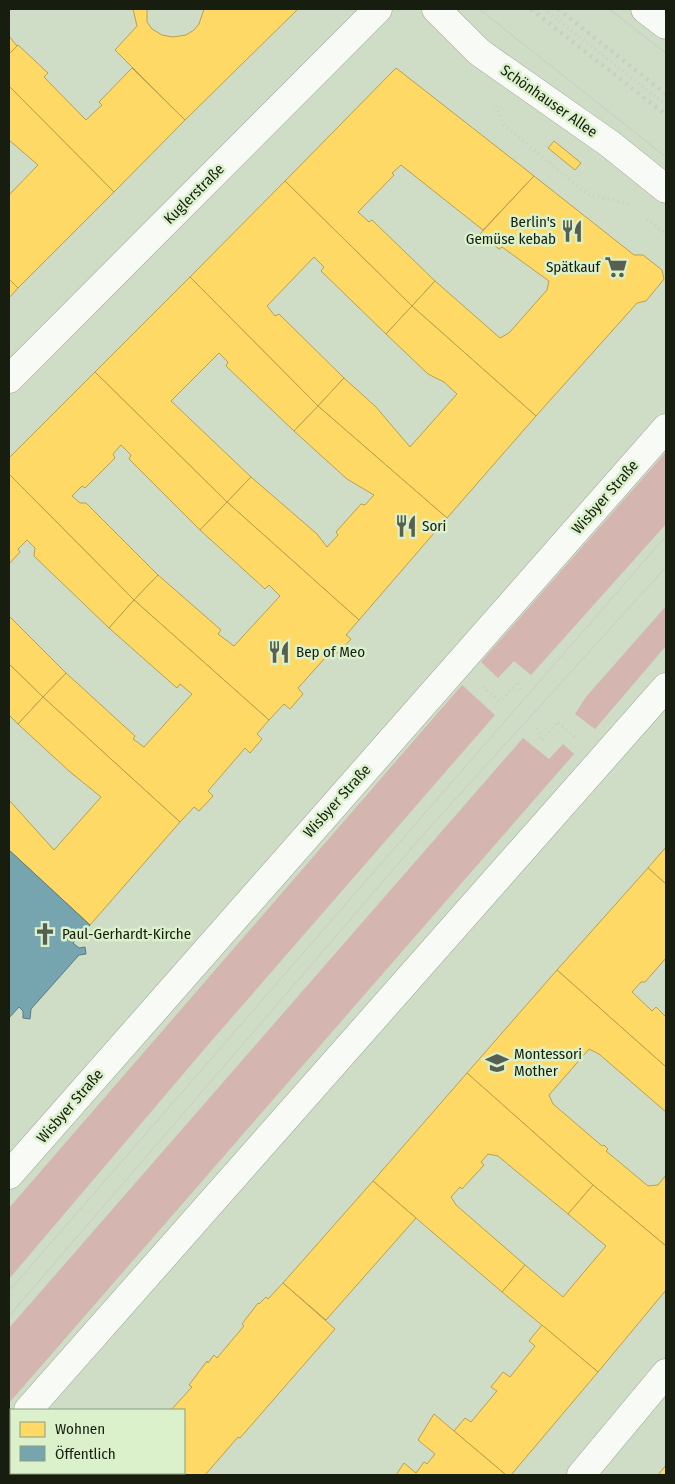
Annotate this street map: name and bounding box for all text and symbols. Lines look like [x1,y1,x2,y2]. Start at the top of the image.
street label: Schönhauser Allee [497,61,601,141]
street label: Kuglerstraße [160,160,228,228]
place label: Berlin's Gemüse kebab [466,213,556,248]
restaurant icon: Berlin's Gemüse kebab [559,218,585,244]
supermarket icon: Spätkauf [603,254,629,280]
place label: Spätkauf [546,258,601,276]
street label: Wisbyer Straße [568,456,642,538]
restaurant icon: Sori [393,513,419,539]
place label: Sori [422,517,446,535]
restaurant icon: Bep of Meo [266,639,292,665]
place label: Bep of Meo [296,643,365,661]
street label: Wisbyer Straße [300,761,374,841]
church icon: Paul-Gerhardt-Kirche [32,921,58,947]
place label: Paul-Gerhardt-Kirche [62,925,191,943]
place label: Montessori Mother [514,1045,582,1080]
school or university icon: Montessori Mother [484,1050,510,1076]
street label: Wisbyer Straße [33,1065,107,1147]
legend [10,1409,185,1474]
text: Wohnen [55,1420,105,1438]
text: Öffentlich [55,1445,116,1463]

